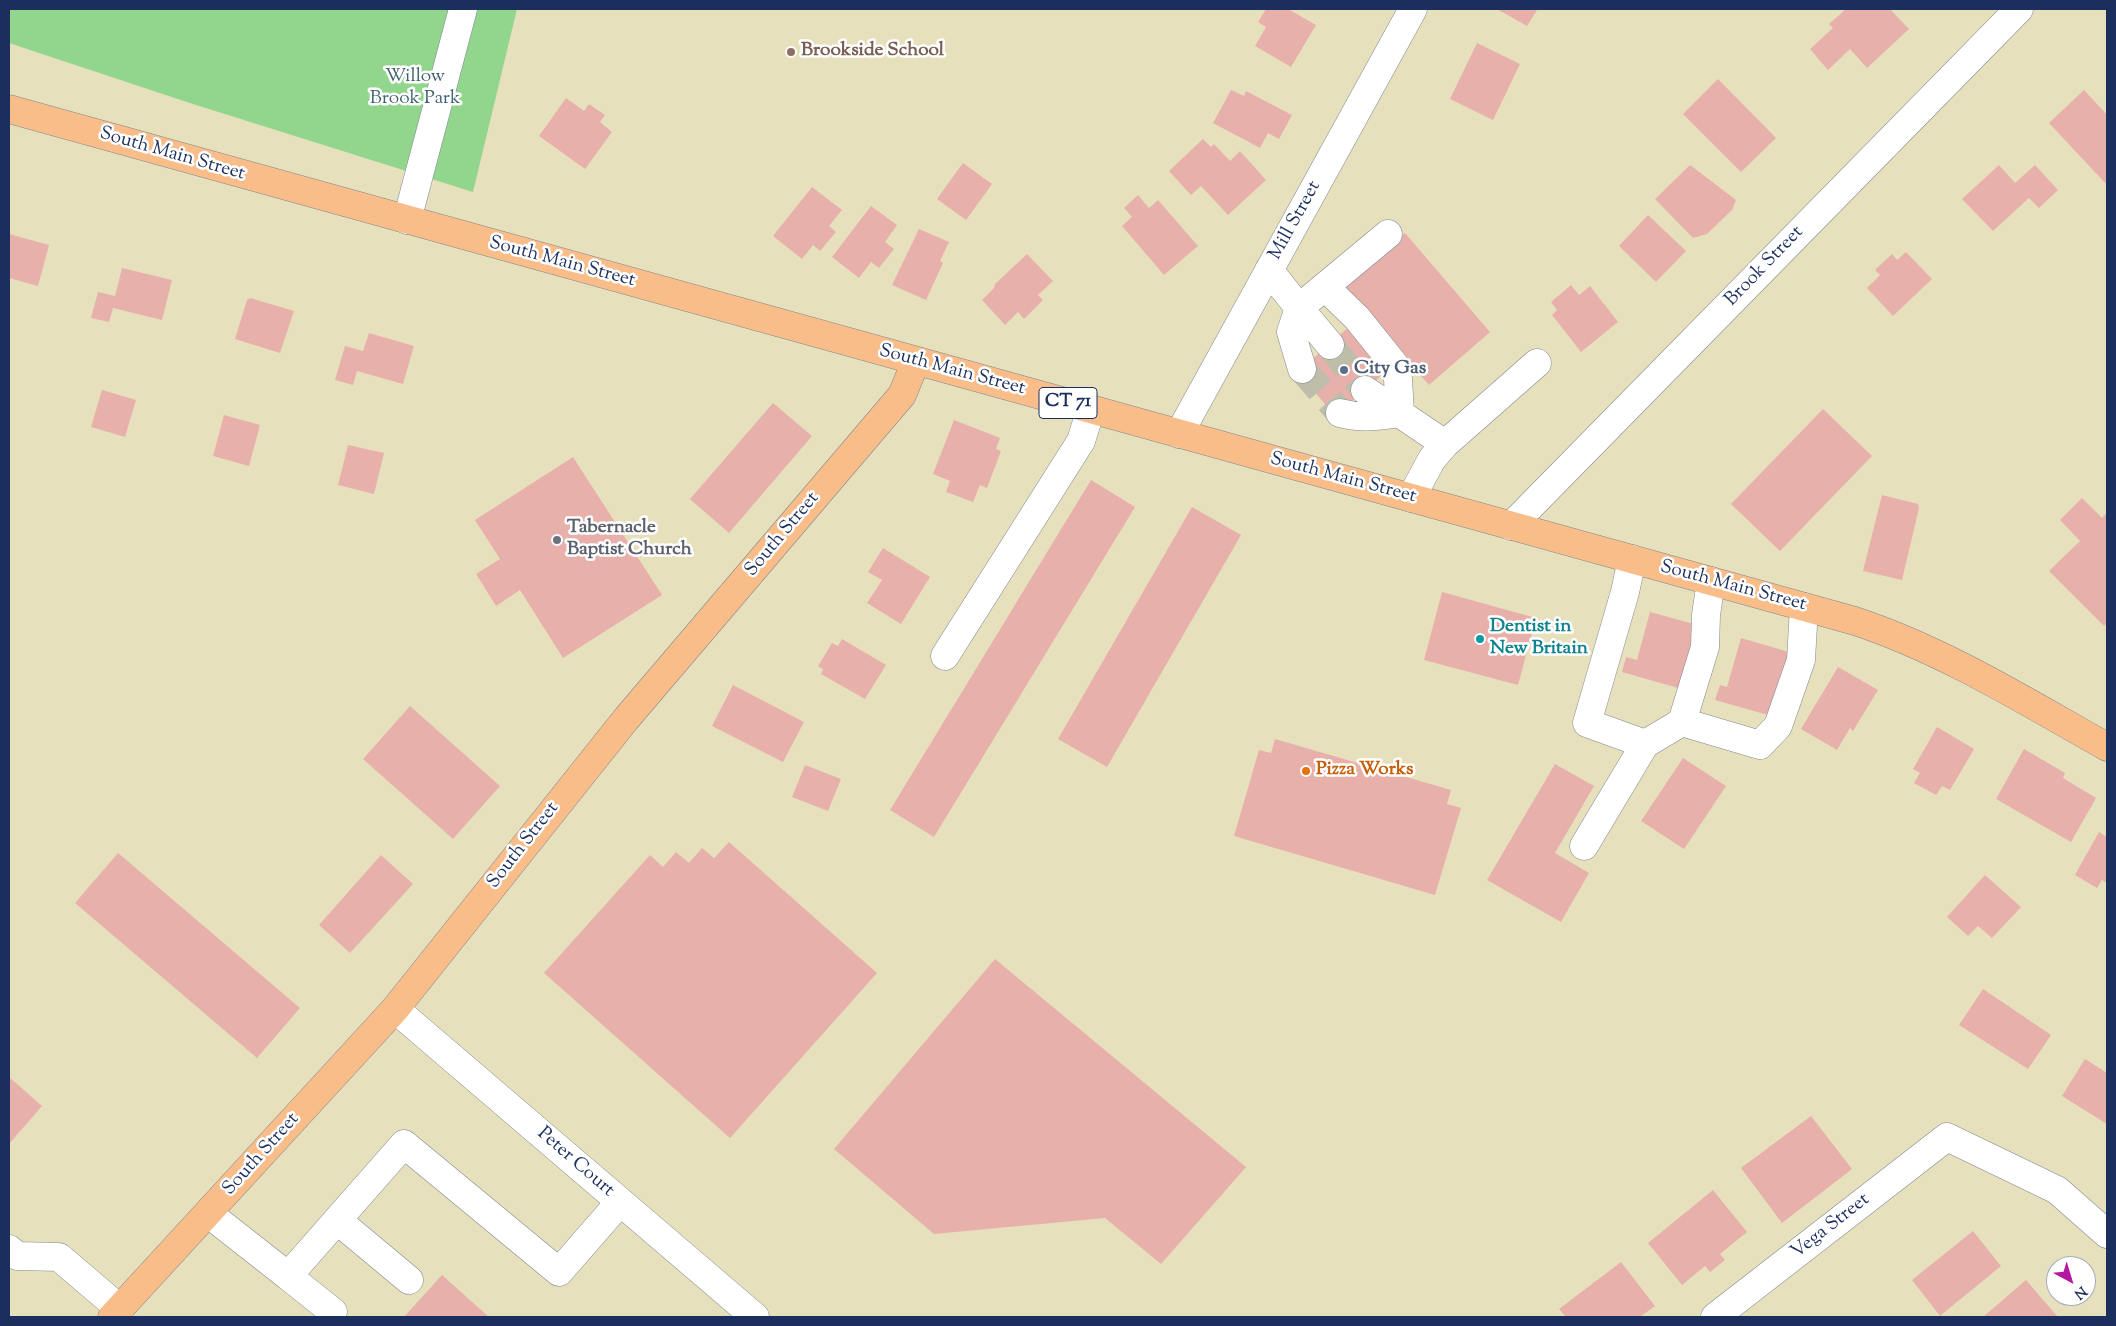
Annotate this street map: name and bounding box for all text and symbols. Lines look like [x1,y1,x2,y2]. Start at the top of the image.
place label: Brookside School [801,41,944,63]
marker: Brookside School [785,46,797,58]
park label: Willow Brook Park [370,67,460,111]
street label: South Main Street [97,123,247,187]
street label: Mill Street [1265,178,1327,264]
street label: Brook Street [1721,222,1809,312]
street label: South Main Street [486,233,638,293]
street label: South Main Street [876,341,1028,401]
place label: City Gas [1354,359,1426,381]
marker: City Gas [1338,364,1350,376]
road number: CT 71 [1039,388,1097,418]
street label: South Main Street [1267,449,1419,509]
street label: South Street [741,488,825,582]
place label: Tabernacle Baptist Church [567,518,692,562]
marker: Tabernacle Baptist Church [551,534,563,546]
street label: South Main Street [1657,557,1809,617]
place label: Dentist in New Britain [1490,617,1588,661]
marker: Dentist in New Britain [1474,633,1486,645]
place label: Pizza Works [1316,760,1414,782]
marker: Pizza Works [1300,765,1312,777]
street label: South Street [483,798,565,894]
street label: South Street [219,1109,305,1201]
street label: Peter Court [532,1123,618,1203]
street label: Vega Street [1787,1189,1875,1265]
north arrow [2046,1256,2096,1306]
text: N [2069,1281,2090,1303]

